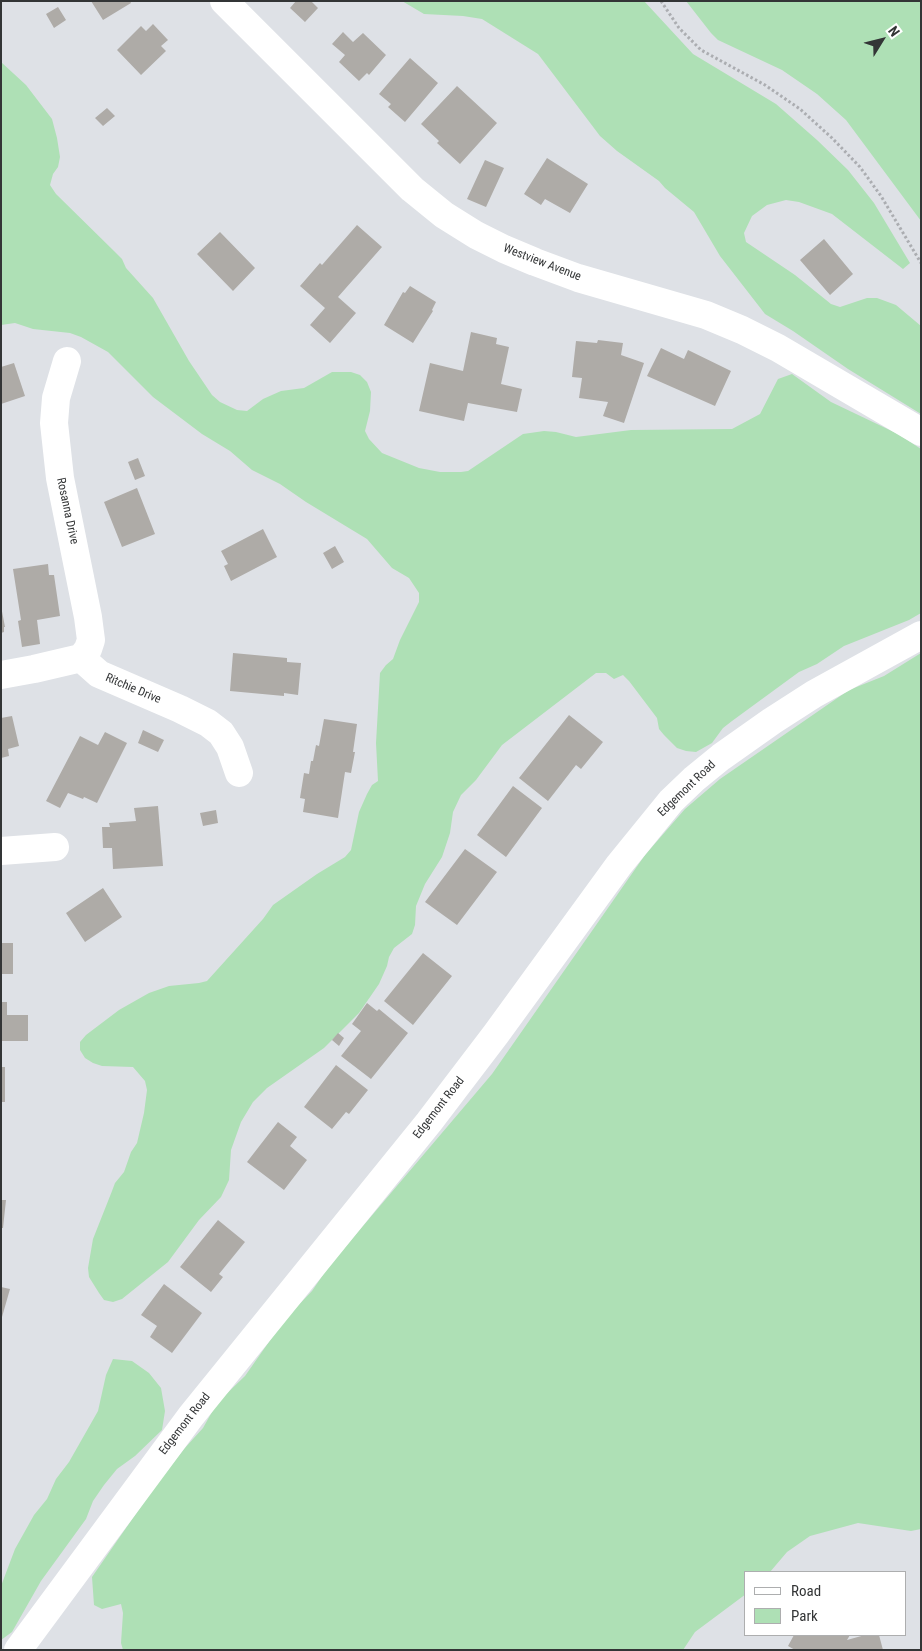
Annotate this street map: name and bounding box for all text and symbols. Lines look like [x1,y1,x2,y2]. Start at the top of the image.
north arrow [857,15,907,65]
text: N [885,23,903,39]
street label: Westview Avenue [501,242,583,284]
street label: Rosanna Drive [53,476,81,546]
street label: Ritchie Drive [103,671,163,707]
street label: Edgemont Road [655,758,719,820]
street label: Edgemont Road [410,1074,468,1142]
street label: Edgemont Road [156,1390,214,1458]
legend [744,1571,907,1636]
text: Road [791,1582,821,1600]
text: Park [791,1607,818,1625]

